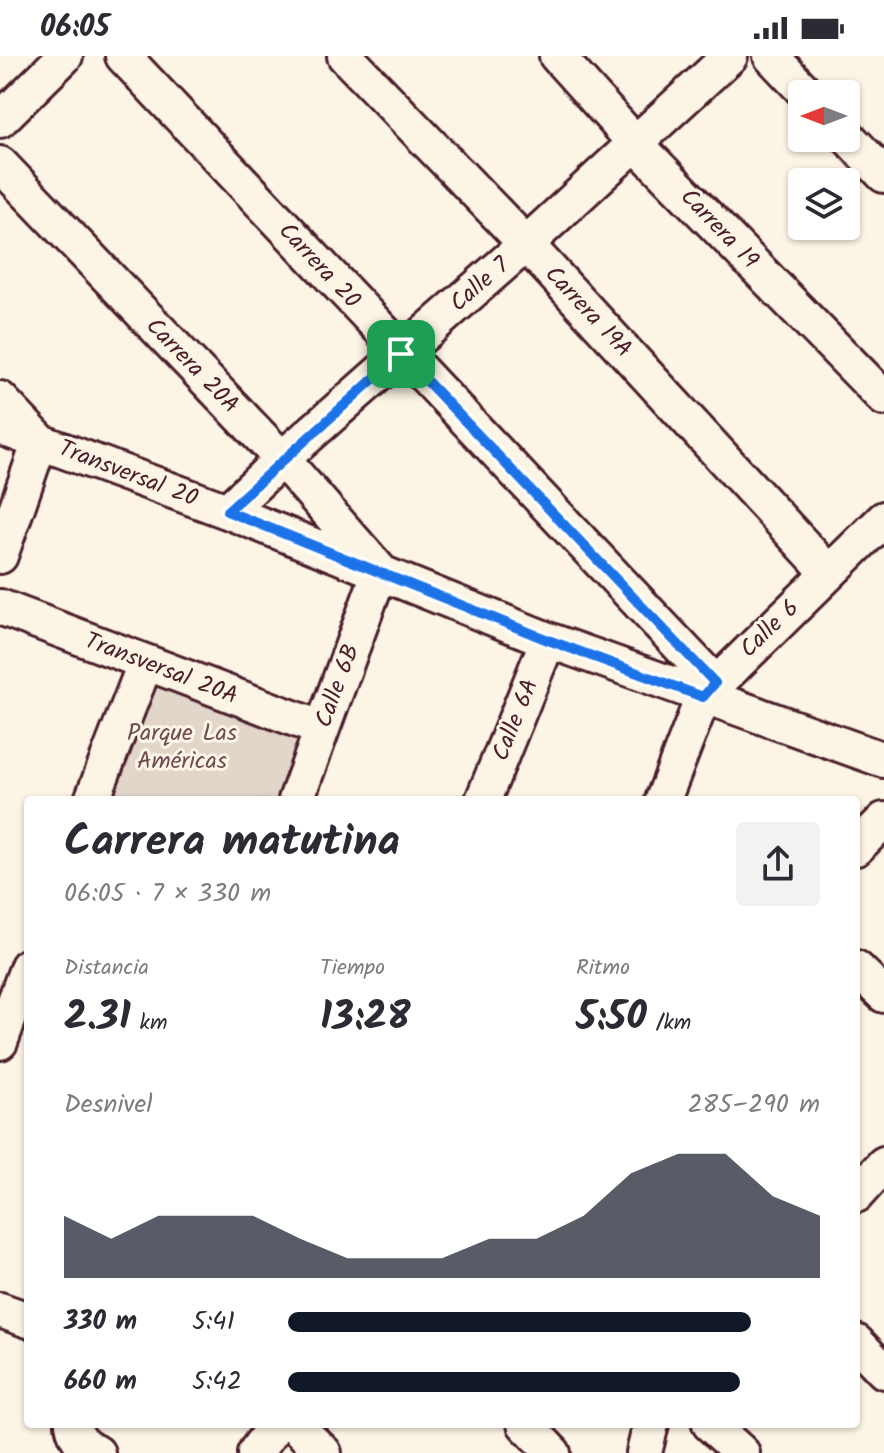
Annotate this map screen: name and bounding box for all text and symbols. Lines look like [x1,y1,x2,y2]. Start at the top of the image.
text: 06:05 [40,4,110,52]
north arrow [788,80,860,152]
map controls [788,80,860,240]
button: layers [788,168,860,240]
street label: Carrera 19 [670,179,768,279]
street label: Carrera 20 [268,214,370,318]
street label: Calle 7 [441,247,519,322]
street label: Carrera 19A [535,257,641,367]
street label: Carrera 20A [136,309,248,423]
pin [367,320,435,388]
icon: arrive [379,332,423,376]
street label: Transversal 20 [52,429,204,519]
street label: Calle 6 [731,590,809,668]
street label: Transversal 20A [79,622,243,716]
street label: Calle 6B [305,639,371,733]
street label: Calle 6A [482,673,550,767]
park label: Parque Las Américas [127,714,237,781]
text: Carrera matutina [64,808,400,878]
button: share [736,822,820,906]
text: 06:05 · 7 × 330 m [64,873,271,915]
text: Distancia [64,951,149,986]
text: Tiempo [320,951,385,986]
text: Ritmo [576,951,630,986]
text: 2.31 [64,986,131,1050]
text: 13:28 [320,986,411,1050]
text: 5:50 [576,986,647,1050]
text: km [131,1006,167,1041]
text: /km [647,1006,691,1041]
text: Desnivel [64,1084,153,1126]
text: 285–290 m [688,1084,820,1126]
text: 330 m [64,1301,137,1343]
text: 5:41 [192,1301,235,1343]
text: 660 m [64,1361,137,1403]
text: 5:42 [192,1361,242,1403]

